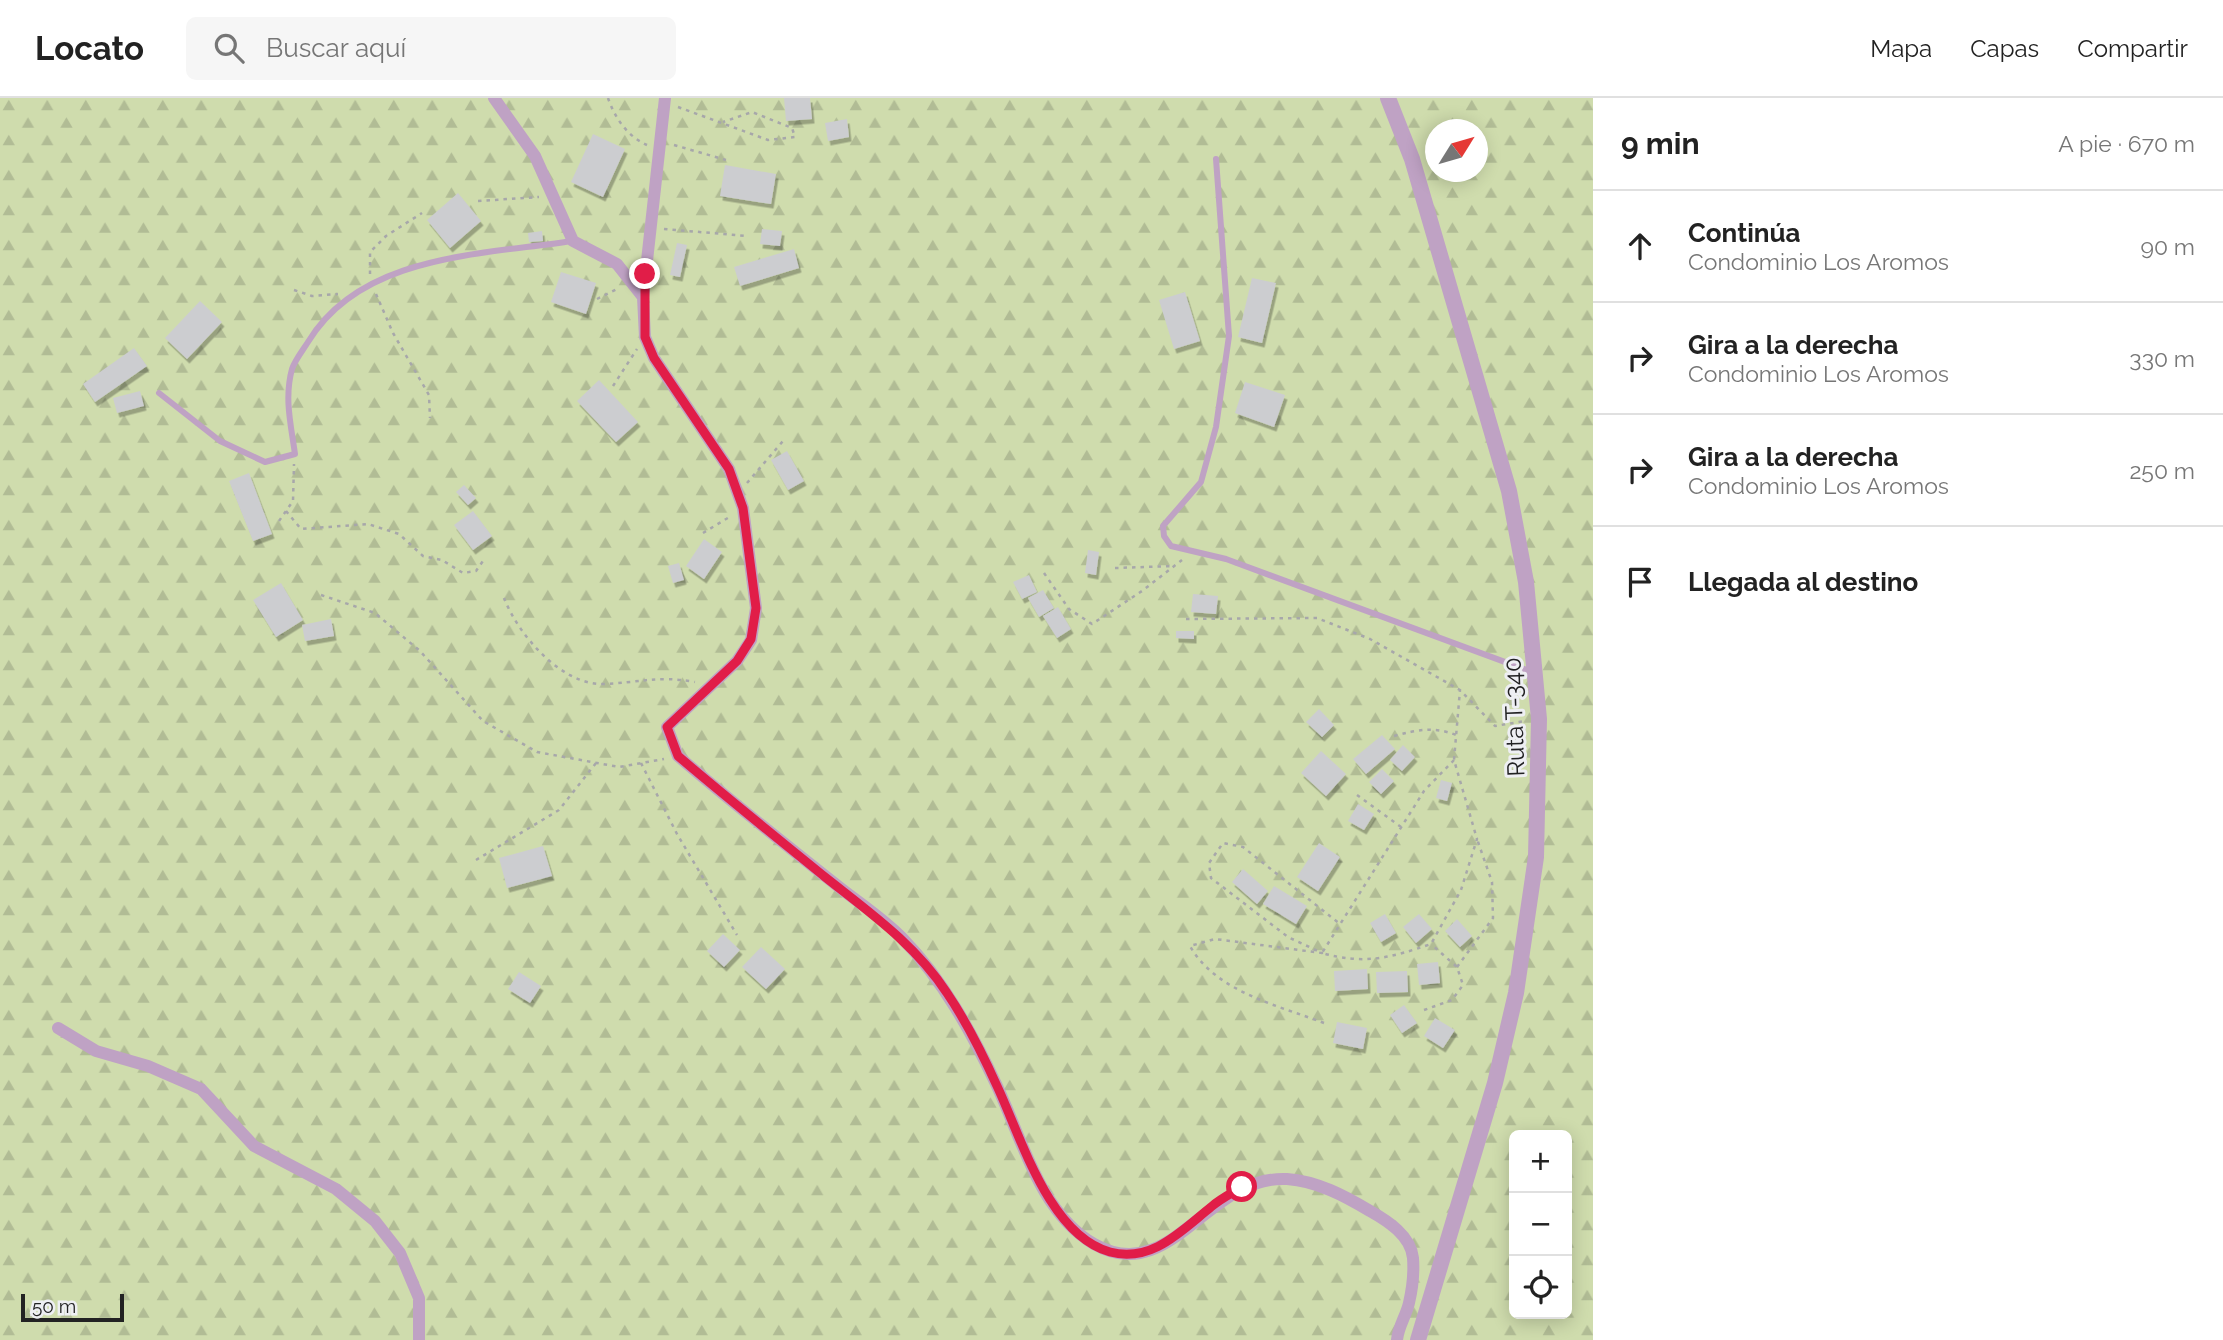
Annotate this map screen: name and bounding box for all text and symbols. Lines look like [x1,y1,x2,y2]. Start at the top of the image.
search box [186,17,676,80]
text: Locato [35,29,144,68]
icon: search [210,29,248,67]
text: Buscar aquí [266,33,406,63]
text: Mapa [1870,34,1932,63]
text: Capas [1970,34,2039,63]
text: Compartir [2077,34,2188,63]
north arrow [1425,119,1488,182]
text: 9 min [1621,126,1700,161]
text: A pie · 670 m [2058,130,2195,157]
text: Continúa [1688,218,1800,248]
icon: ahead [1621,227,1659,265]
text: 90 m [2140,233,2195,260]
text: Condominio Los Aromos [1688,248,1949,275]
route end [629,258,660,289]
text: Gira a la derecha [1688,330,1898,360]
icon: right [1621,339,1659,377]
text: 330 m [2129,345,2195,372]
text: Condominio Los Aromos [1688,360,1949,387]
text: Gira a la derecha [1688,442,1898,472]
icon: right [1621,451,1659,489]
text: 250 m [2129,457,2195,484]
text: Condominio Los Aromos [1688,472,1949,499]
icon: arrive [1621,563,1659,601]
text: Llegada al destino [1688,567,1918,597]
street label: Ruta T-340 [1497,657,1531,777]
map controls [1509,1130,1572,1319]
button: + [1509,1130,1572,1193]
route start [1226,1171,1257,1202]
button: − [1509,1193,1572,1256]
button: locate [1509,1256,1572,1319]
scale bar [21,1291,124,1323]
text: 50 m [32,1295,76,1317]

